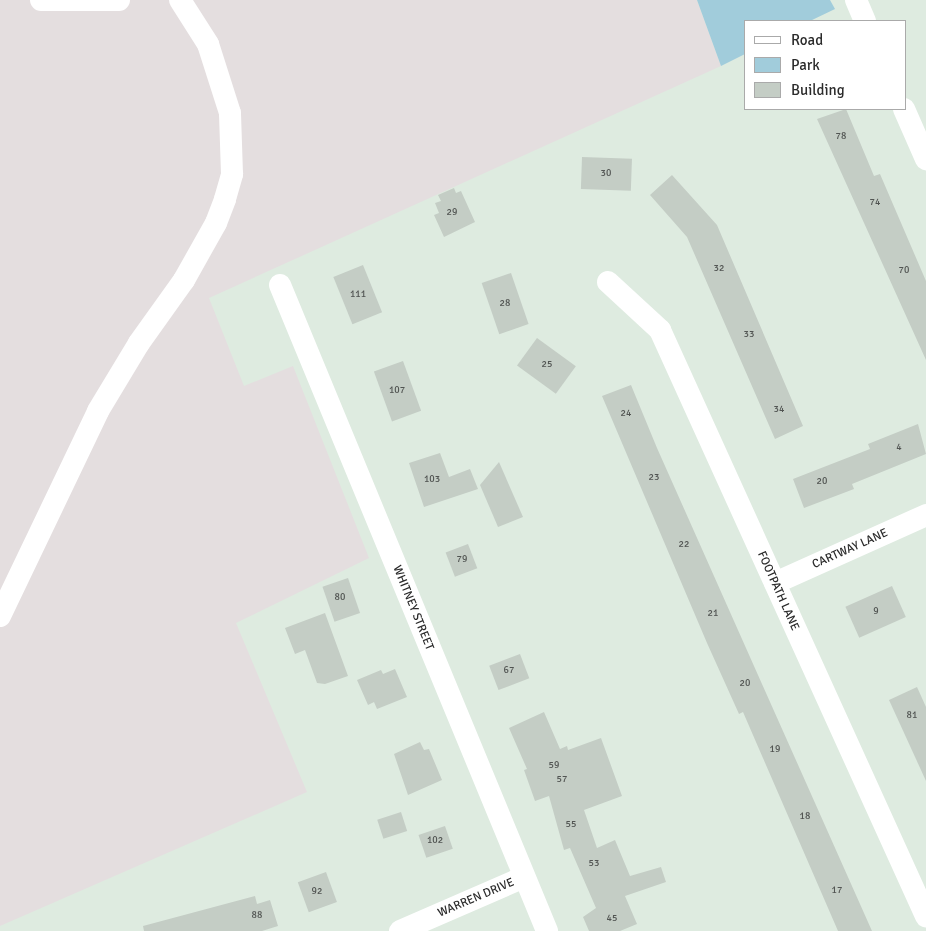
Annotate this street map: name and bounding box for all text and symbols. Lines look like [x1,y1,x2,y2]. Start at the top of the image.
legend [744,20,906,110]
text: Road [791,31,823,49]
text: Park [791,56,820,74]
text: Building [791,81,845,99]
house number: 78 [836,131,846,143]
house number: 30 [601,168,611,180]
house number: 74 [870,197,880,209]
house number: 29 [447,207,457,219]
house number: 32 [714,263,724,275]
house number: 70 [899,265,909,277]
house number: 111 [350,289,366,301]
house number: 28 [500,298,510,310]
house number: 33 [744,329,754,341]
house number: 25 [542,359,552,371]
house number: 107 [389,385,405,397]
house number: 34 [774,404,784,416]
house number: 24 [621,408,631,420]
house number: 4 [896,442,902,454]
house number: 23 [649,472,659,484]
house number: 103 [424,474,440,486]
house number: 20 [817,476,827,488]
street label: CARTWAY LANE [810,526,890,572]
house number: 22 [679,539,689,551]
street label: FOOTPATH LANE [754,549,802,633]
house number: 79 [457,554,467,566]
street label: WHITNEY STREET [389,563,437,653]
house number: 80 [335,592,345,604]
house number: 9 [873,606,879,618]
house number: 21 [708,608,718,620]
house number: 67 [504,665,514,677]
house number: 20 [740,678,750,690]
house number: 81 [907,710,917,722]
house number: 19 [770,744,780,756]
house number: 59 [549,760,559,772]
house number: 57 [557,774,567,786]
house number: 18 [800,811,810,823]
house number: 55 [566,819,576,831]
house number: 102 [427,835,443,847]
house number: 53 [589,858,599,870]
street label: WARREN DRIVE [436,875,516,921]
house number: 17 [832,885,842,897]
house number: 92 [312,886,322,898]
house number: 88 [252,910,262,922]
house number: 45 [607,913,617,925]

